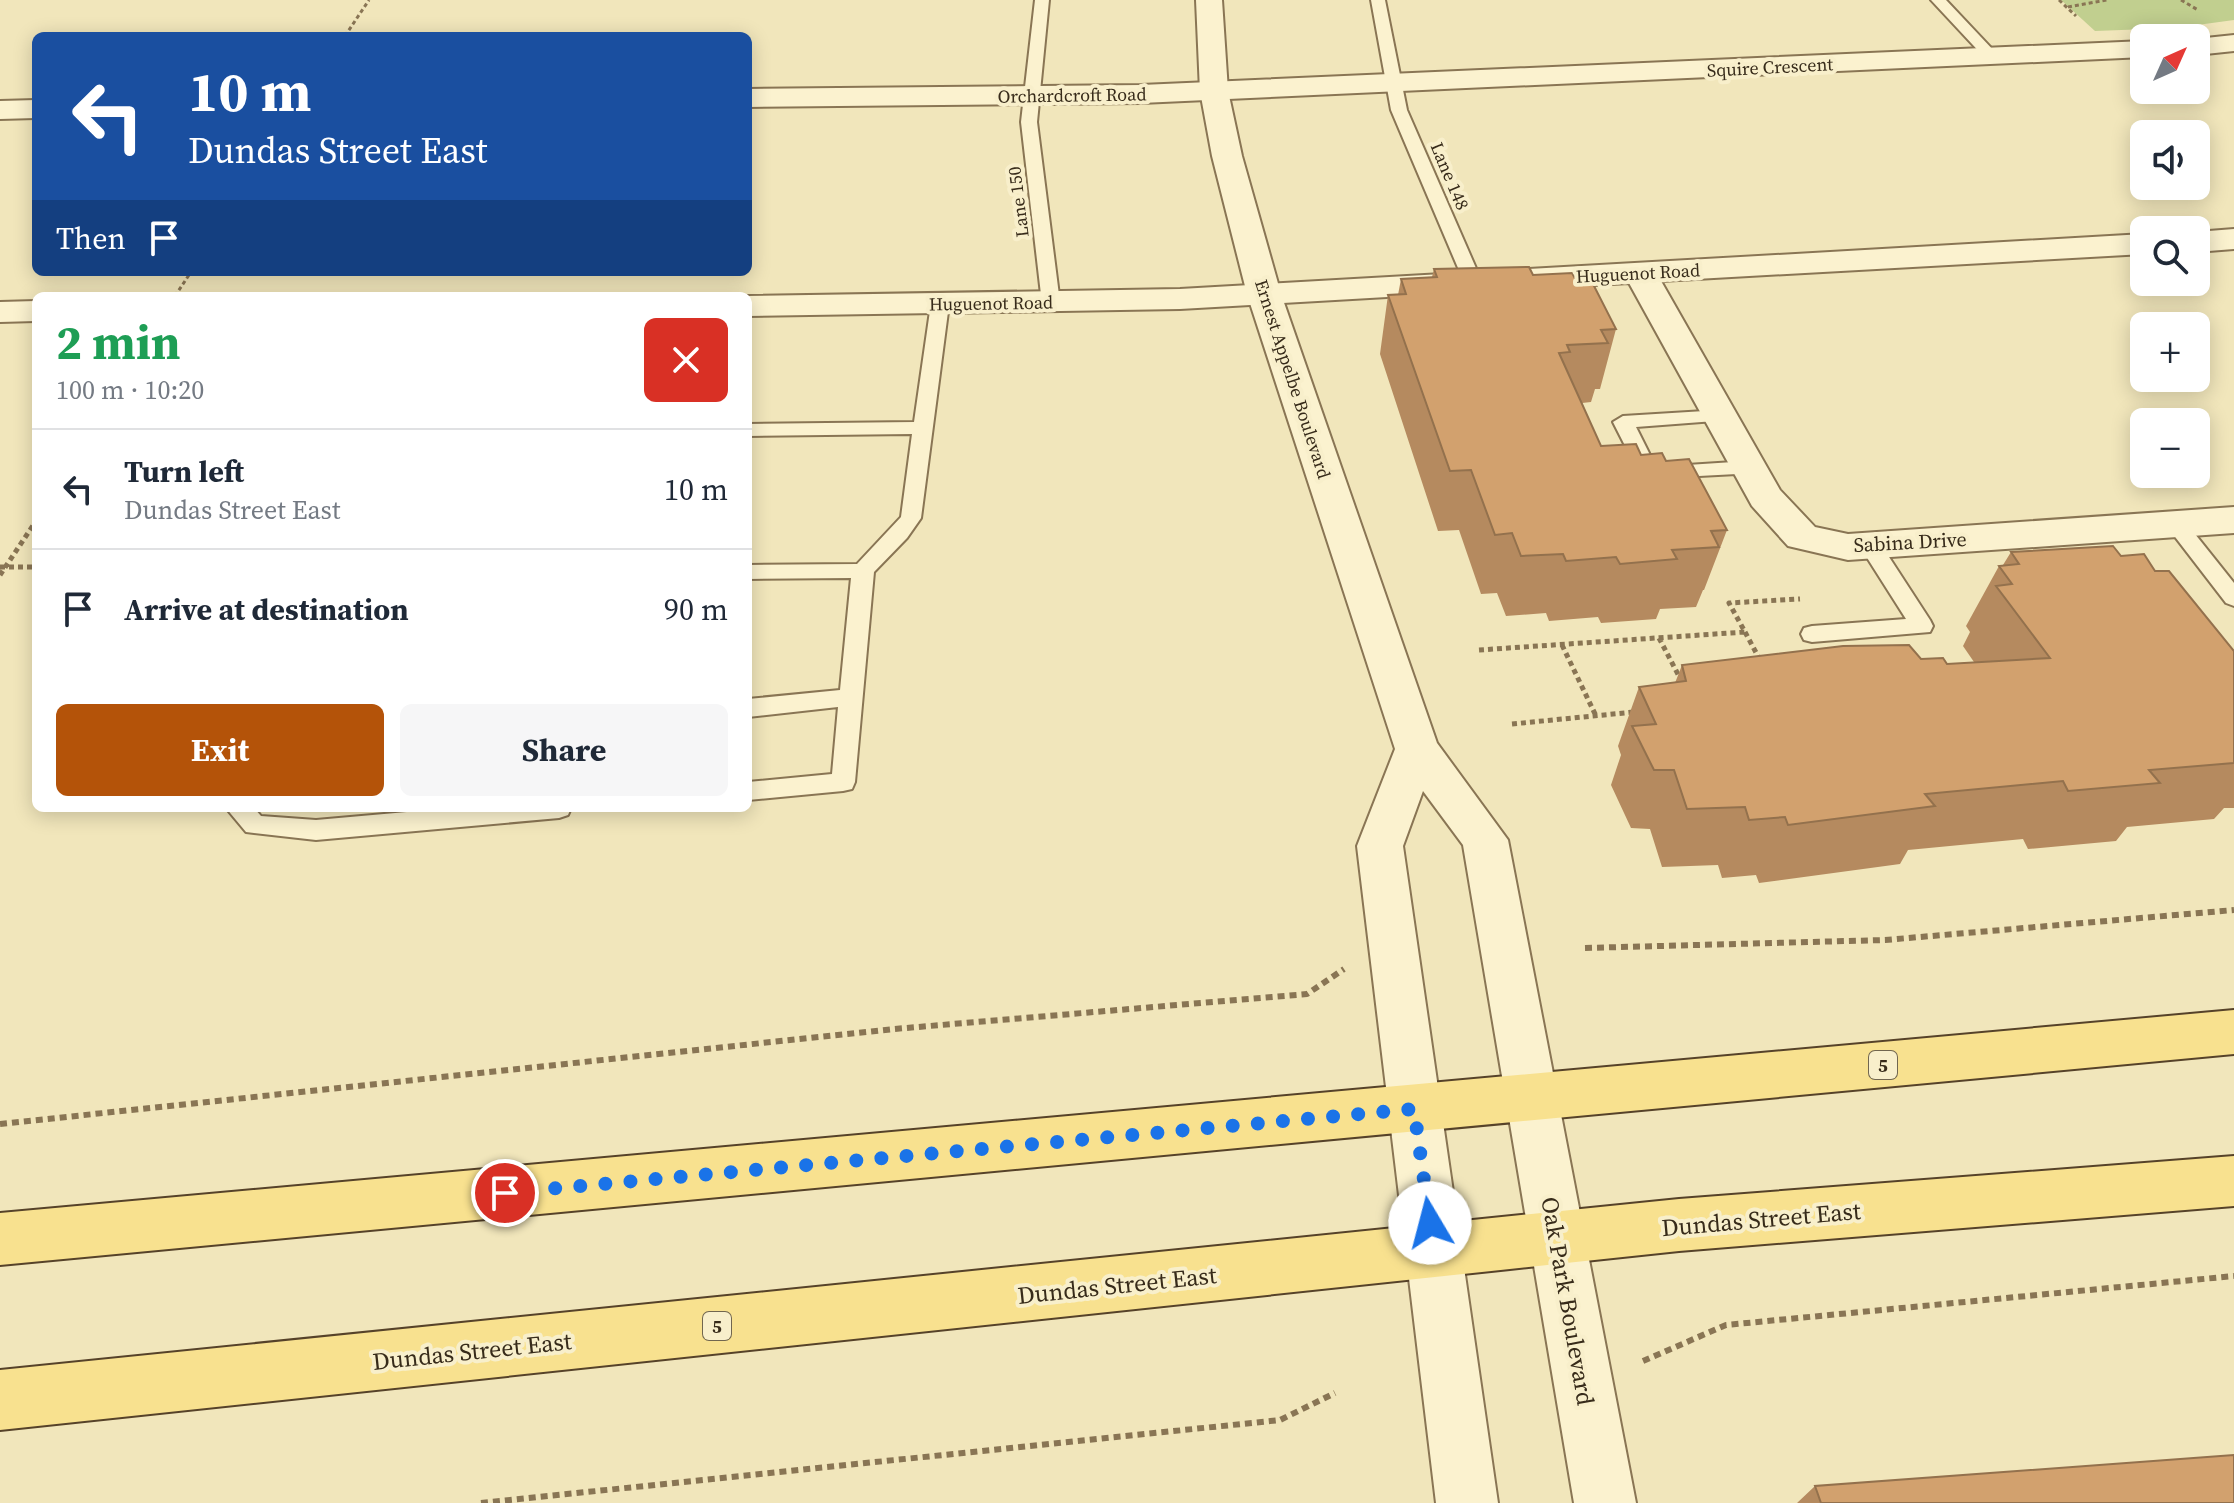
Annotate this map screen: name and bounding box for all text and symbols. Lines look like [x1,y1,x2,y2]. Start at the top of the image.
north arrow [2130,24,2210,104]
map controls [2130,24,2210,488]
street label: Squire Crescent [1706,51,1834,83]
text: 10 m [188,53,311,130]
icon: left [56,64,160,168]
street label: Orchardcroft Road [997,81,1147,109]
button: sound [2130,120,2210,200]
text: Dundas Street East [188,126,488,175]
street label: Lane 148 [1425,138,1475,214]
street label: Lane 150 [1001,165,1035,239]
icon: arrive [142,216,186,260]
button: search [2130,216,2210,296]
text: Then [56,218,126,259]
street label: Huguenot Road [1575,257,1701,289]
street label: Ernest Appelbe Boulevard [1249,276,1337,482]
street label: Huguenot Road [929,289,1053,317]
text: 2 min [56,309,181,375]
button: + [2130,312,2210,392]
button: close [644,318,728,402]
text: 100 m · 10:20 [56,372,204,408]
button: − [2130,408,2210,488]
text: Turn left [124,451,244,492]
icon: left [56,467,100,511]
text: 10 m [664,469,728,510]
text: Dundas Street East [124,492,340,528]
street label: Sabina Drive [1853,525,1967,559]
icon: arrive [56,587,100,631]
text: Arrive at destination [124,589,409,630]
text: 90 m [664,589,728,630]
button: Exit [56,704,384,796]
button: Share [400,704,728,796]
road number: 5 [1869,1051,1897,1079]
pin [471,1159,539,1227]
icon: arrive [483,1171,527,1215]
position arrow [1388,1181,1472,1265]
street label: Oak Park Boulevard [1533,1194,1603,1408]
street label: Dundas Street East [1660,1194,1862,1244]
street label: Dundas Street East [1016,1258,1218,1312]
road number: 5 [703,1312,731,1340]
street label: Dundas Street East [371,1324,573,1378]

